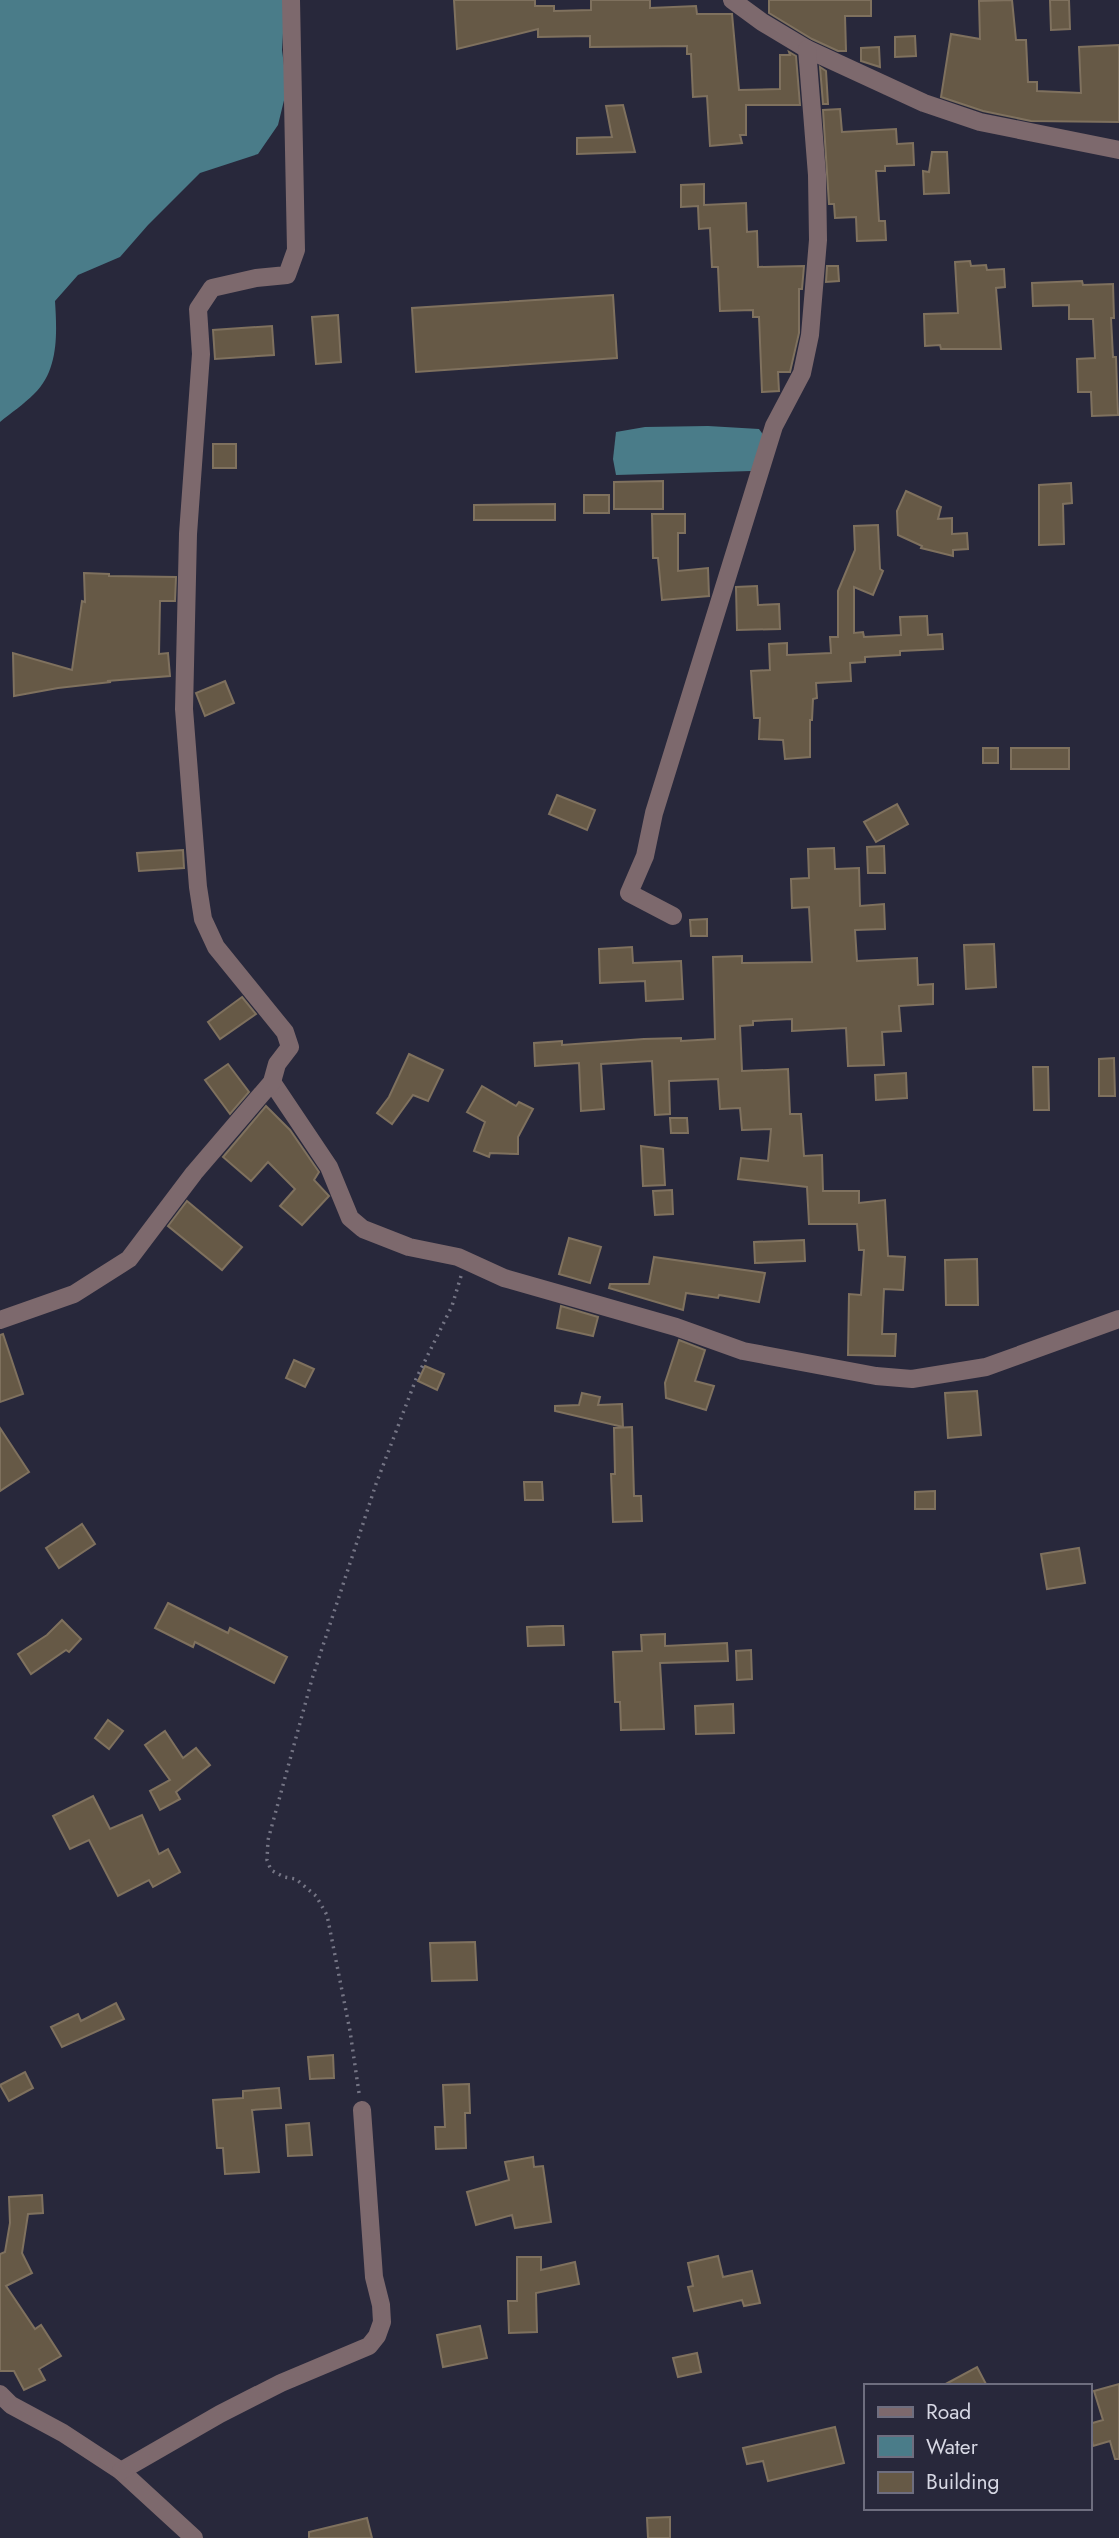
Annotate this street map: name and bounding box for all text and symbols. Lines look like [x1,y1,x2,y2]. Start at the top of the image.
legend [864,2384,1091,2510]
text: Road [926,2397,971,2427]
text: Water [926,2432,979,2462]
text: Building [926,2467,999,2497]

